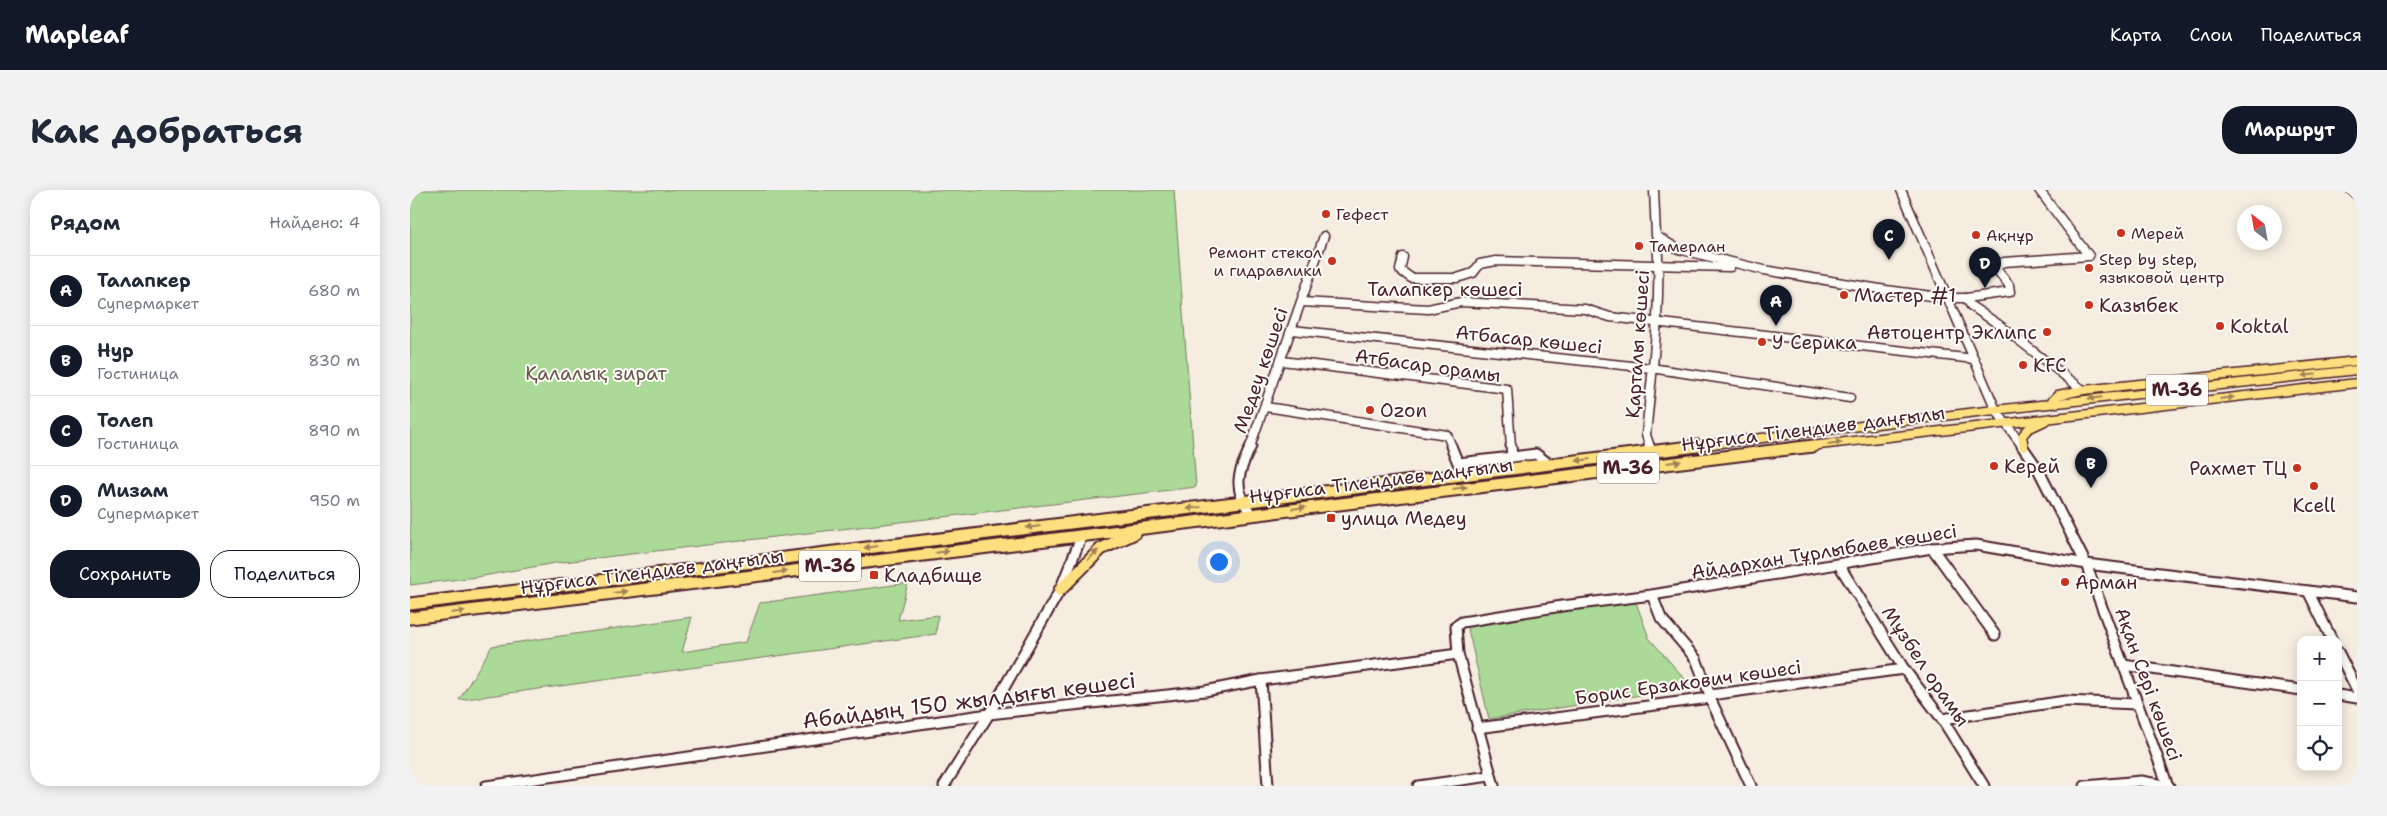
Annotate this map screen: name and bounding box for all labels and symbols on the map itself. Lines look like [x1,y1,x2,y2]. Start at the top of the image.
place label: Гефест [1336,204,1389,225]
north arrow [2237,205,2282,250]
marker: Гефест [1320,208,1332,220]
pin: C [1873,219,1905,260]
place label: Мерей [2131,223,2184,244]
place label: Ақнұр [1986,225,2034,246]
marker: Мерей [2115,227,2127,239]
marker: Ақнұр [1970,229,1982,241]
place label: Тамерлан [1649,236,1726,257]
marker: Тамерлан [1633,240,1645,252]
place label: Ремонт стекол и гидравлики [1208,242,1322,281]
pin: D [1969,247,2001,288]
place label: Step by step, языковой центр [2099,249,2225,288]
marker: Ремонт стекол и гидравлики [1326,255,1338,267]
marker: Step by step, языковой центр [2083,262,2095,274]
street label: Қарталы көшесі [1620,269,1655,419]
street label: Талапкер көшесі [1367,277,1523,302]
place label: Мастер #1 [1854,283,1956,308]
pin: A [1760,285,1792,326]
marker: Мастер #1 [1838,289,1850,301]
place label: Казыбек [2099,293,2178,318]
marker: Казыбек [2083,299,2095,311]
street label: Медеу көшесі [1227,304,1294,436]
place label: Koktal [2230,314,2289,339]
street label: Атбасар көшесі [1454,319,1604,360]
place label: Автоцентр Эклипс [1867,320,2037,345]
marker: Koktal [2214,320,2226,332]
marker: Автоцентр Эклипс [2041,326,2053,338]
place label: У Серика [1772,330,1857,355]
marker: У Серика [1756,336,1768,348]
street label: Атбасар орамы [1353,343,1502,388]
place label: KFC [2033,353,2067,378]
marker: KFC [2017,359,2029,371]
park label: Қалалық зират [525,361,667,386]
one-way arrow [2300,371,2316,379]
road number: M-36 [2146,374,2208,406]
one-way arrow [2220,394,2236,402]
one-way arrow [2087,395,2103,403]
place label: Ozon [1380,398,1427,423]
street label: Нұрғиса Тілендиев даңғылы [1680,400,1946,457]
marker: Ozon [1364,404,1376,416]
one-way arrow [1827,439,1843,447]
pin: B [2075,447,2107,488]
street label: Нұрғиса Тілендиев даңғылы [1248,452,1514,509]
road number: M-36 [1597,452,1659,484]
place label: Керей [2004,454,2060,479]
one-way arrow [1575,456,1591,464]
place label: Рахмет ТЦ [2189,456,2287,481]
one-way arrow [1666,458,1682,466]
marker: Керей [1988,460,2000,472]
marker: Рахмет ТЦ [2291,462,2303,474]
marker: Kcell [2308,480,2320,492]
one-way arrow [1453,484,1469,492]
place label: Kcell [2293,493,2336,518]
one-way arrow [1186,504,1202,512]
one-way arrow [1291,504,1307,512]
place label: улица Медеу [1341,506,1467,531]
marker: улица Медеу [1325,512,1337,524]
street label: Айдархан Тұрлыбаев көшесі [1689,518,1959,585]
one-way arrow [1024,523,1040,531]
street label: Нұрғиса Тілендиев даңғылы [519,543,785,600]
one-way arrow [863,543,879,551]
one-way arrow [934,548,950,556]
one-way arrow [1087,549,1099,561]
your location [1206,549,1232,575]
road number: M-36 [799,551,861,582]
place label: Кладбище [884,563,982,588]
one-way arrow [773,568,789,576]
marker: Кладбище [868,569,880,581]
place label: Арман [2075,570,2137,595]
marker: Арман [2059,576,2071,588]
one-way arrow [612,588,628,596]
street label: Мұзбел орамы [1876,601,1975,731]
street label: Ақан Сері көшесі [2109,604,2188,764]
one-way arrow [451,608,467,616]
street label: Борис Ерзакович көшесі [1573,654,1803,711]
street label: Абайдың 150 жылдығы көшесі [801,666,1137,735]

